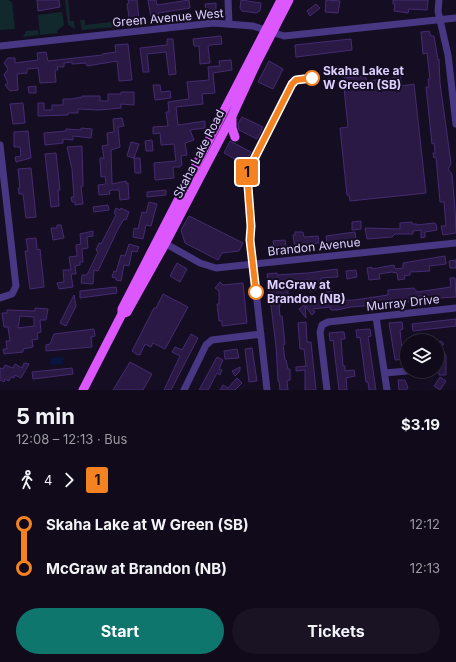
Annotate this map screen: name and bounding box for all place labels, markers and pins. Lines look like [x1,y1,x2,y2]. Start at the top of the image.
place label: Skaha Lake at W Green (SB) [323,63,404,92]
marker: Skaha Lake at W Green (SB) [304,70,320,86]
place label: McGraw at Brandon (NB) [267,277,345,306]
marker: McGraw at Brandon (NB) [248,284,264,300]

